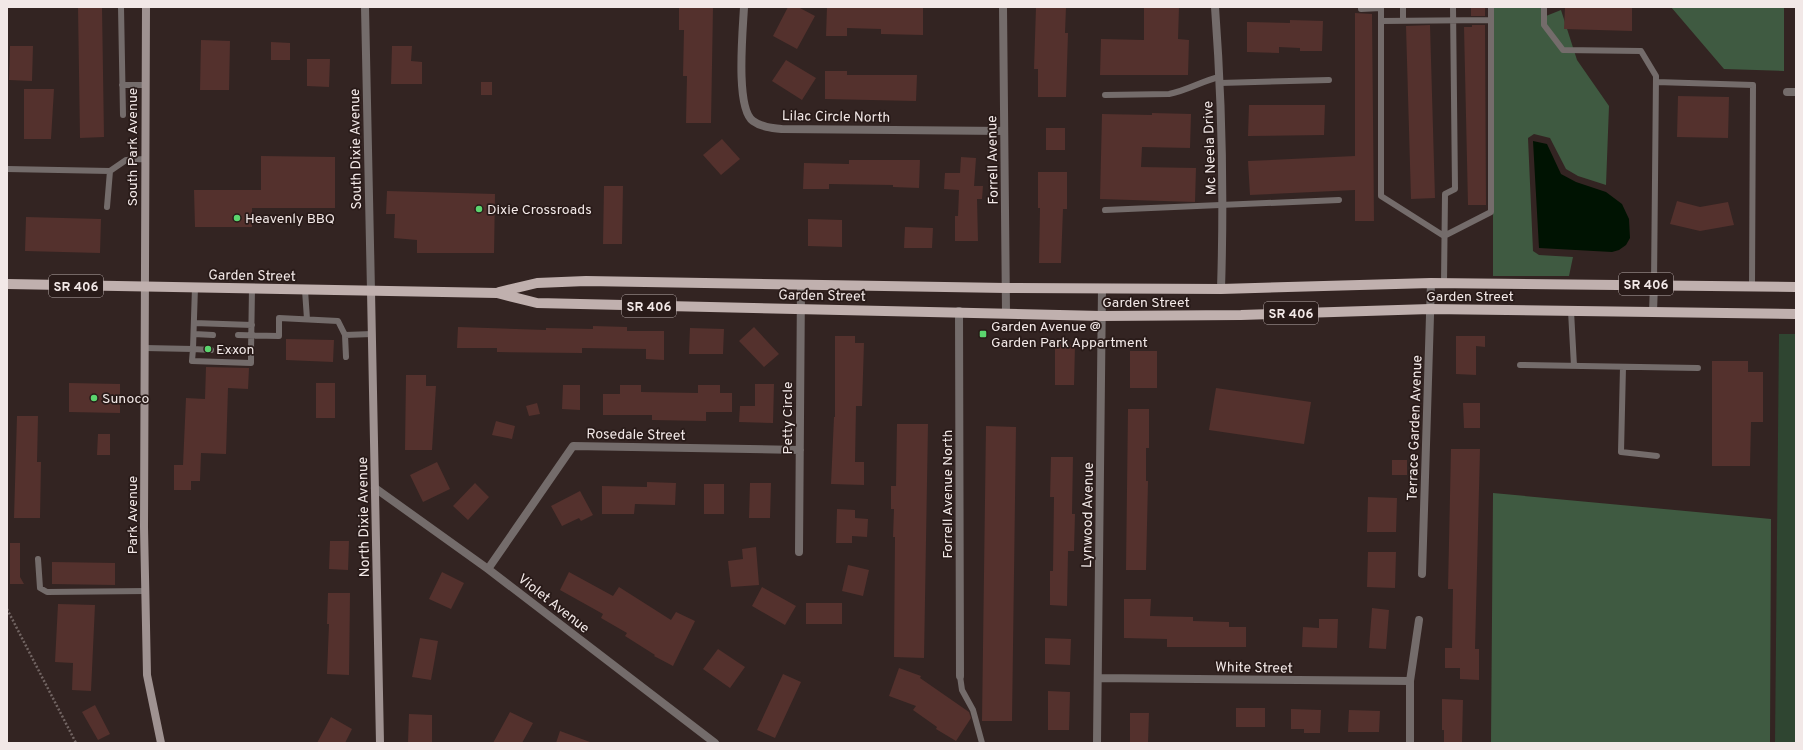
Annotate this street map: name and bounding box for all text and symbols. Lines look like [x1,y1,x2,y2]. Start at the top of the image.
street label: South Park Avenue [125,88,142,206]
street label: South Dixie Avenue [347,88,366,210]
street label: Mc Neela Drive [1200,101,1221,195]
street label: Lilac Circle North [782,108,890,127]
street label: Forrell Avenue [984,115,1003,205]
place label: Dixie Crossroads [487,202,592,219]
marker: Dixie Crossroads [474,204,484,214]
place label: Heavenly BBQ [245,211,335,228]
marker: Heavenly BBQ [232,213,242,223]
street label: Garden Street [208,267,296,286]
road number: SR 406 [1619,273,1673,295]
road number: SR 406 [49,275,103,297]
street label: Garden Street [778,287,866,306]
street label: Garden Street [1426,289,1514,306]
road number: SR 406 [622,295,676,317]
street label: Garden Street [1102,295,1190,312]
road number: SR 406 [1264,302,1318,324]
place label: Garden Avenue @ Garden Park Appartment [991,319,1148,352]
marker: Garden Avenue @ Garden Park Appartment [978,329,988,339]
place label: Exxon [216,342,255,359]
marker: Exxon [203,344,213,354]
street label: Terrace Garden Avenue [1404,355,1427,501]
street label: Petty Circle [780,382,797,454]
place label: Sunoco [102,391,150,408]
marker: Sunoco [89,393,99,403]
street label: Rosedale Street [586,426,686,445]
street label: Forrell Avenue North [940,430,957,558]
street label: North Dixie Avenue [355,457,374,577]
street label: Lynwood Avenue [1079,462,1098,568]
street label: Park Avenue [125,476,142,554]
street label: Violet Avenue [514,571,592,637]
street label: White Street [1215,659,1293,678]

